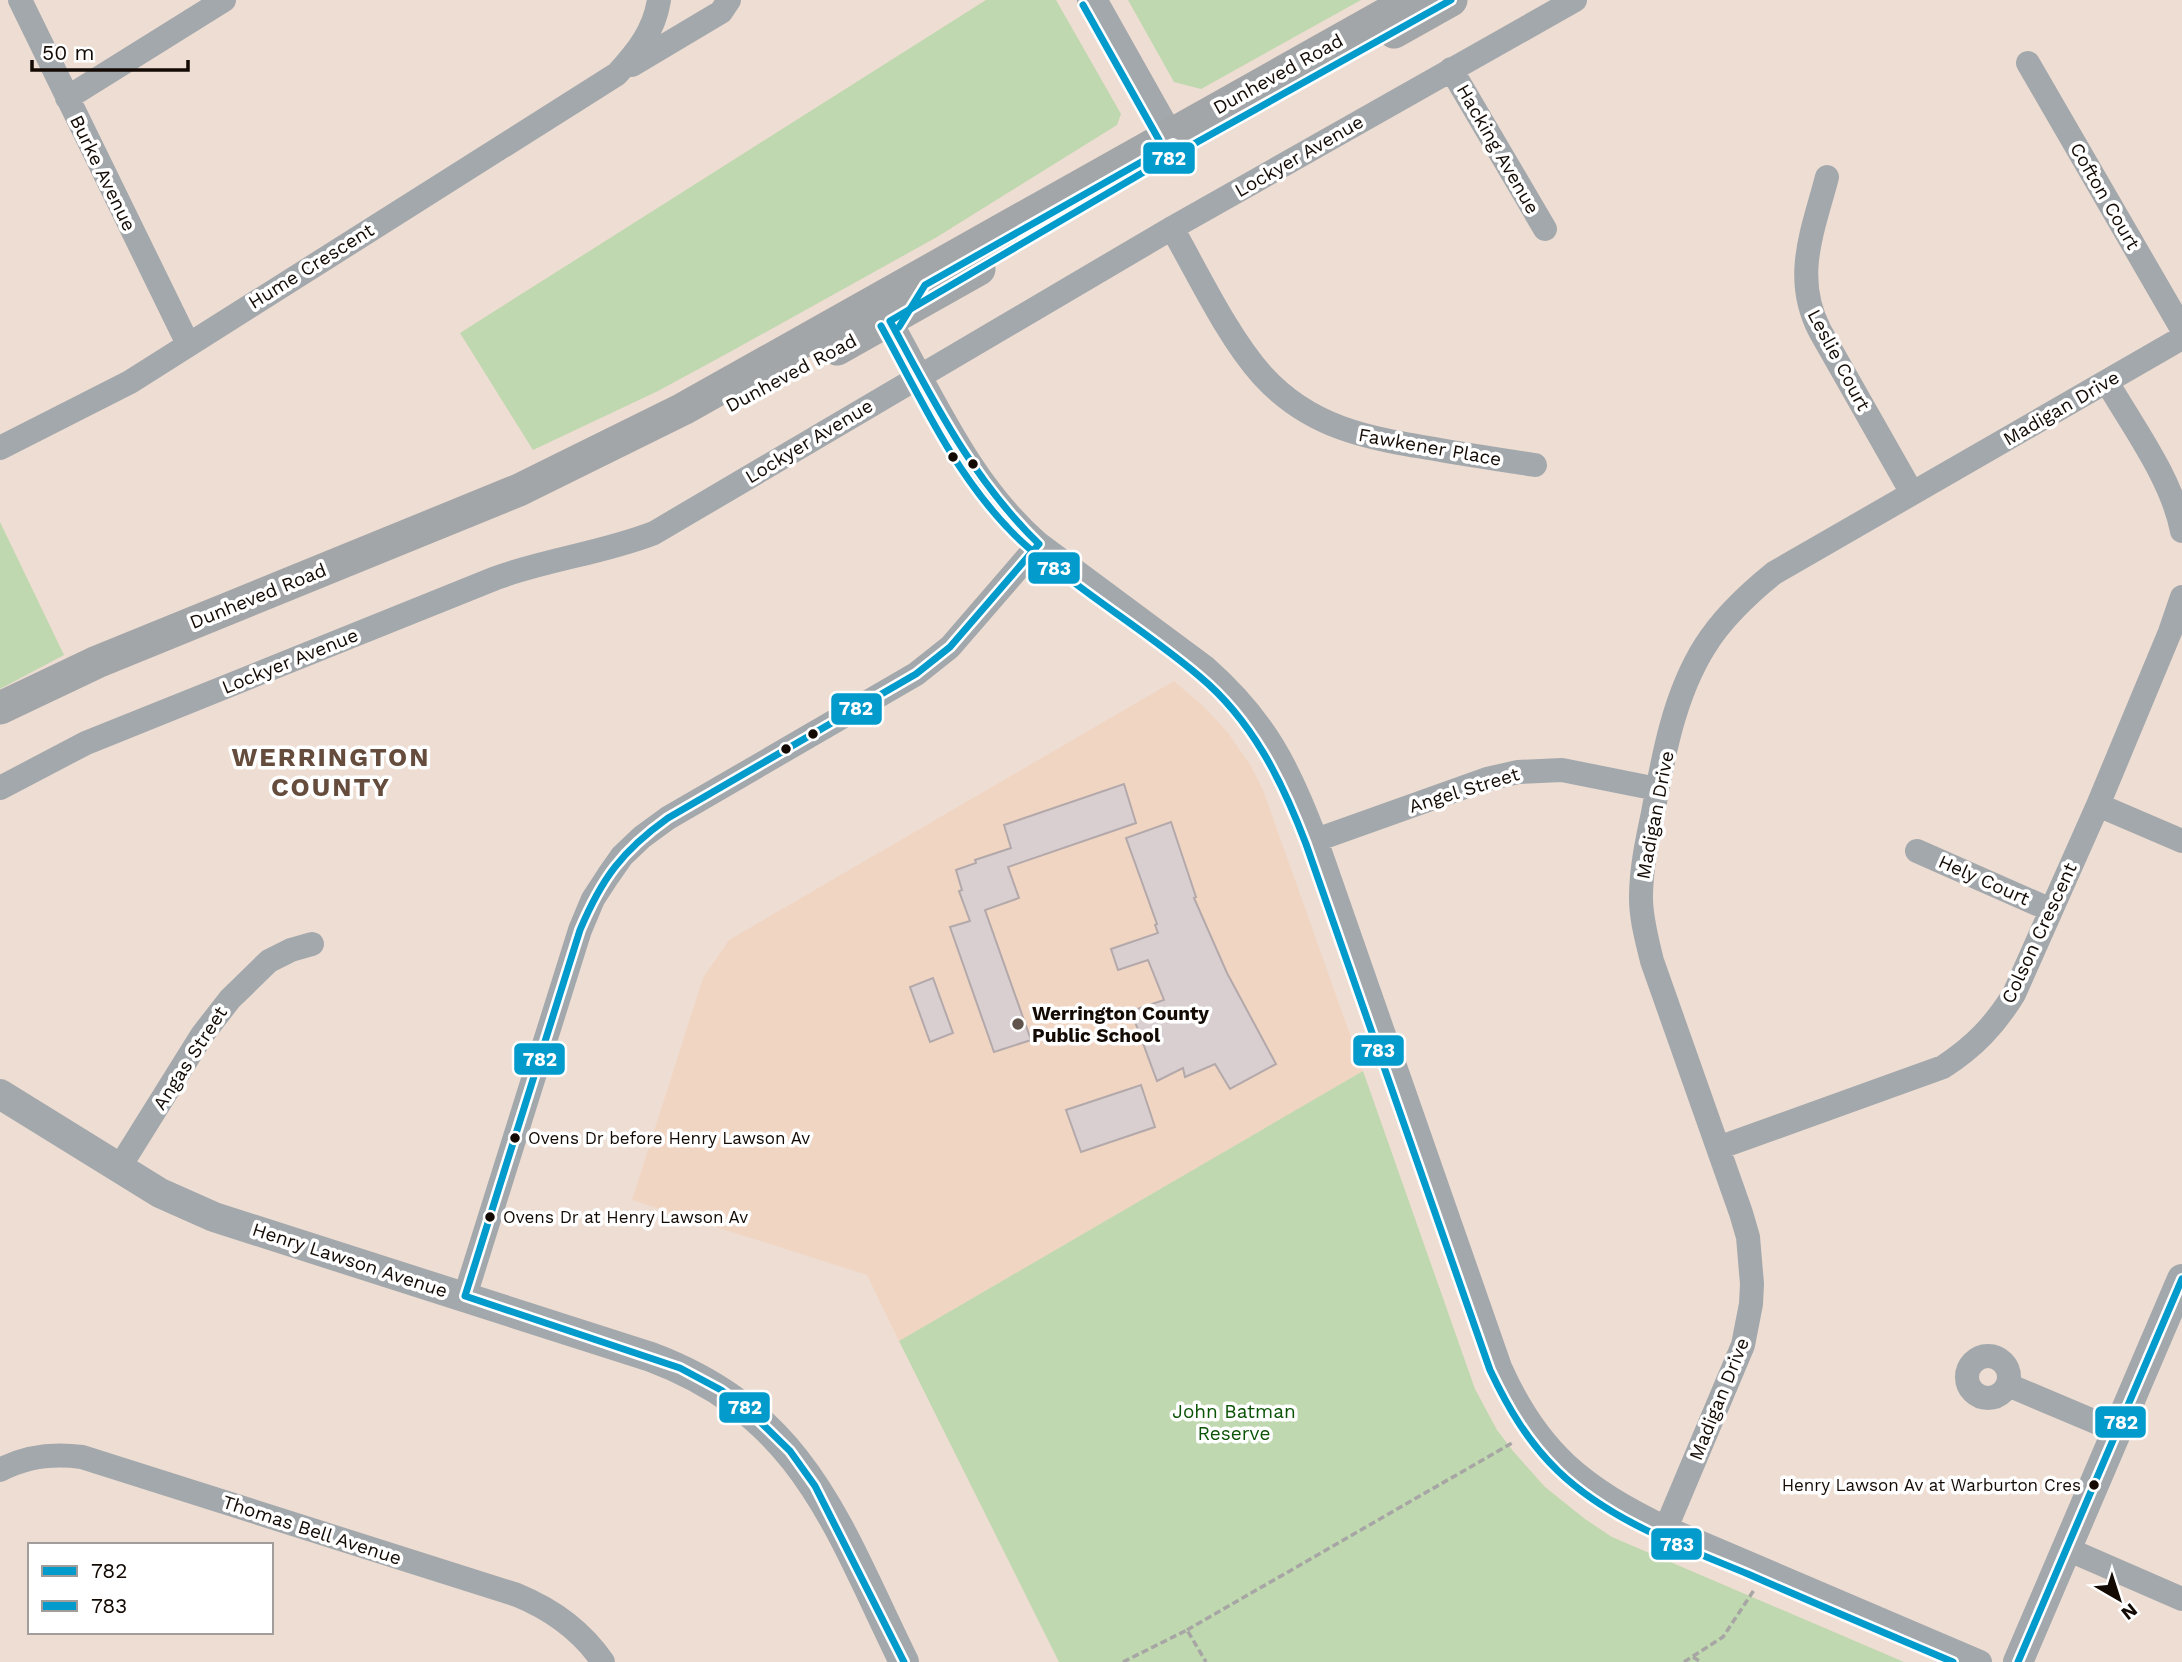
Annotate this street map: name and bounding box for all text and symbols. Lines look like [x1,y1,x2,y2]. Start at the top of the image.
scale bar [32,28,187,72]
street label: Dunheved Road [1209,29,1347,119]
text: 50 m [42,40,94,65]
street label: Hacking Avenue [1452,80,1544,218]
street label: Lockyer Avenue [1231,110,1367,202]
street label: Burke Avenue [65,111,141,235]
street label: Cofton Court [2065,138,2145,254]
line badge: 782 [1142,141,1196,175]
text: 782 [1152,147,1186,170]
street label: Hume Crescent [244,218,378,314]
street label: Leslie Court [1803,305,1875,415]
street label: Dunheved Road [721,329,861,417]
street label: Madigan Drive [1999,365,2123,451]
street label: Lockyer Avenue [741,394,877,488]
street label: Fawkener Place [1357,423,1503,471]
unlabelled marker [946,450,960,464]
unlabelled marker [966,457,980,471]
line badge: 783 [1027,551,1081,585]
text: 783 [1037,557,1071,580]
street label: Dunheved Road [186,558,330,634]
street label: Lockyer Avenue [219,623,361,699]
line badge: 782 [830,692,883,726]
text: 782 [839,697,873,720]
unlabelled marker [806,727,820,741]
district label: WERRINGTON COUNTY [231,742,431,802]
unlabelled marker [779,742,793,756]
street label: Madigan Drive [1631,749,1679,881]
street label: Angel Street [1406,762,1522,818]
street label: Hely Court [1935,850,2033,910]
street label: Colson Crescent [1996,859,2082,1007]
street label: Angas Street [148,1002,232,1114]
place label: Werrington County Public School [1032,1002,1209,1047]
marker: Werrington County Public School [1010,1016,1026,1032]
line badge: 783 [1352,1034,1405,1067]
text: 783 [1361,1039,1395,1062]
line badge: 782 [513,1042,566,1076]
text: 782 [523,1048,557,1071]
place label: Ovens Dr before Henry Lawson Av [528,1128,810,1148]
marker: Ovens Dr before Henry Lawson Av [508,1131,522,1145]
place label: Ovens Dr at Henry Lawson Av [503,1207,748,1227]
marker: Ovens Dr at Henry Lawson Av [483,1210,497,1224]
street label: Henry Lawson Avenue [250,1218,450,1302]
street label: Madigan Drive [1684,1334,1754,1464]
line badge: 782 [718,1391,771,1424]
text: 782 [728,1396,762,1419]
park label: John Batman Reserve [1172,1400,1296,1445]
line badge: 782 [2094,1405,2147,1439]
text: 782 [2104,1411,2138,1434]
place label: Henry Lawson Av at Warburton Cres [1782,1475,2081,1495]
marker: Henry Lawson Av at Warburton Cres [2087,1478,2101,1492]
street label: Thomas Bell Avenue [220,1490,404,1570]
line badge: 783 [1650,1527,1703,1561]
text: 783 [1660,1533,1694,1556]
legend [28,1543,273,1634]
text: 782 [91,1558,128,1583]
north arrow [2084,1564,2154,1634]
text: 783 [91,1593,127,1618]
text: N [2117,1598,2142,1625]

